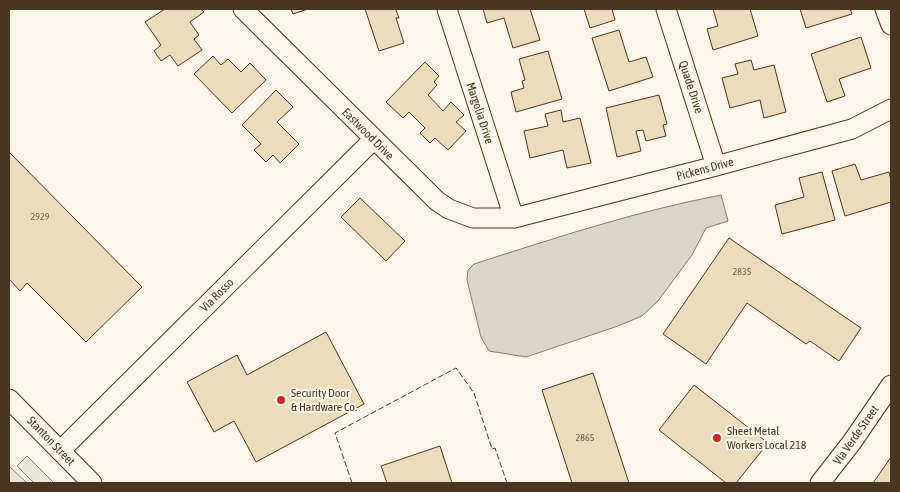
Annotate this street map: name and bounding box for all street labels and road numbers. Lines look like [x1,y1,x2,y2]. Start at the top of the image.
street label: Quade Drive [676,59,706,115]
street label: Margolia Drive [463,80,497,146]
street label: Eastwood Drive [339,105,397,163]
street label: Pickens Drive [675,155,735,183]
street label: Via Rosso [197,275,237,315]
street label: Via Verde Street [830,402,882,467]
street label: Stanton Street [24,414,78,469]

